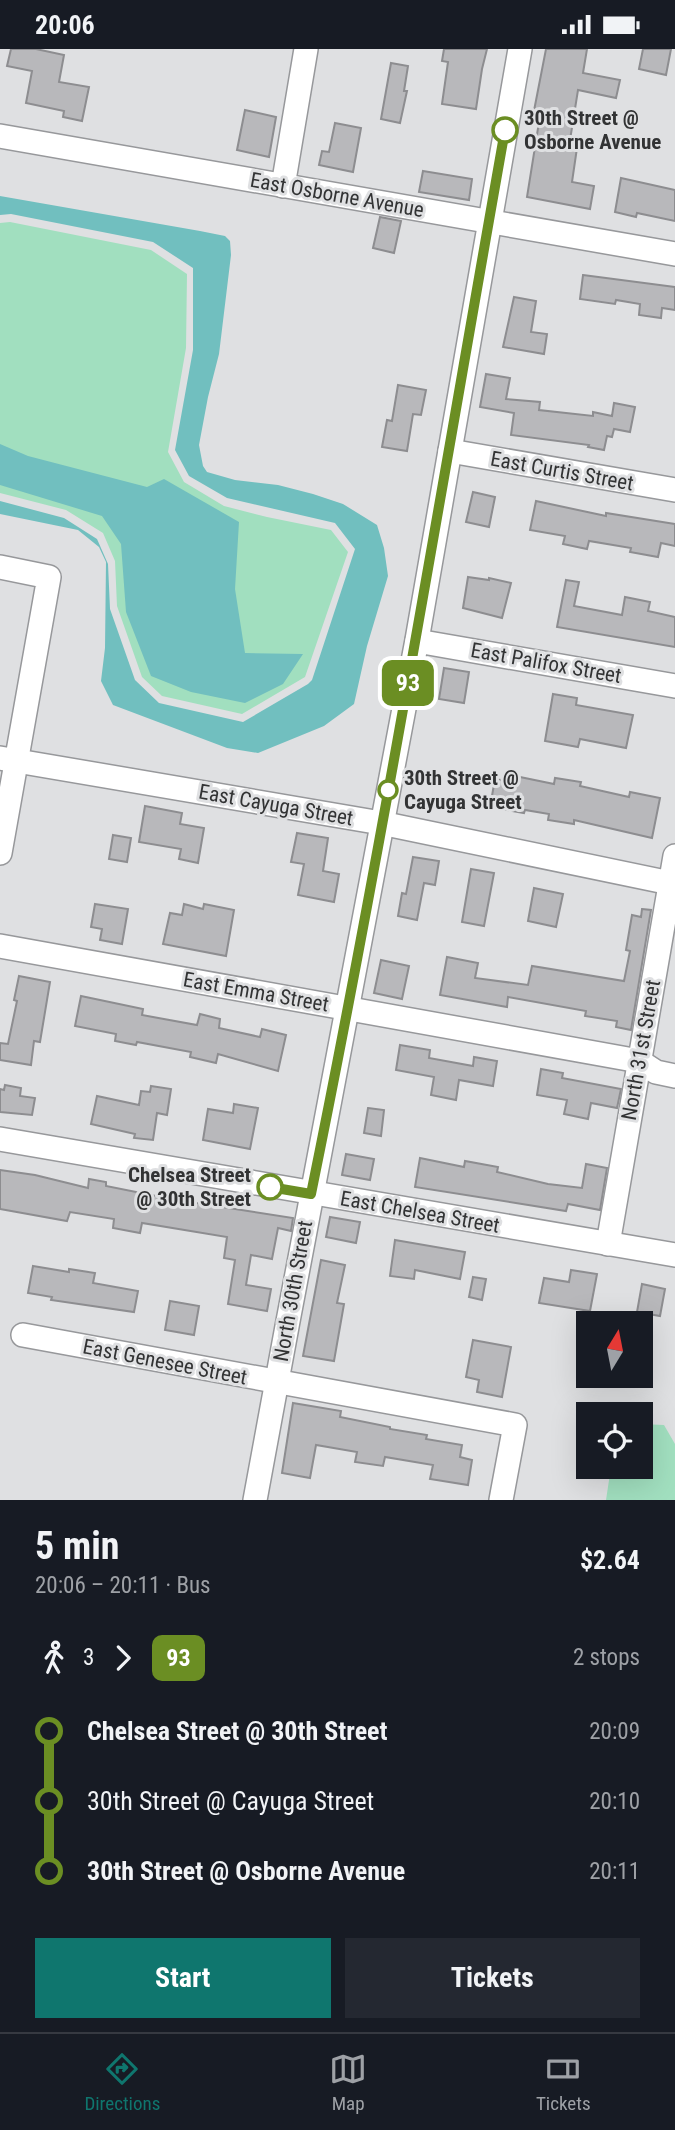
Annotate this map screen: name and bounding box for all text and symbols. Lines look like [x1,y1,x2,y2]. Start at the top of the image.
text: 20:06 [35,10,95,40]
place label: 30th Street @ Osborne Avenue [524,106,661,154]
marker: 30th Street @ Osborne Avenue [492,117,518,143]
street label: East Osborne Avenue [248,168,426,222]
street label: East Curtis Street [489,447,635,495]
street label: East Palifox Street [469,638,623,688]
line badge: 93 [376,660,440,706]
text: 93 [396,669,420,697]
place label: 30th Street @ Cayuga Street [404,766,522,814]
street label: East Cayuga Street [197,780,355,830]
marker: 30th Street @ Cayuga Street [378,780,398,800]
street label: East Emma Street [181,967,331,1017]
street label: North 31st Street [617,978,665,1122]
place label: Chelsea Street @ 30th Street [128,1163,251,1211]
marker: Chelsea Street @ 30th Street [257,1174,283,1200]
street label: East Chelsea Street [338,1186,502,1238]
street label: North 30th Street [269,1219,317,1363]
north arrow [576,1311,653,1388]
map controls [576,1311,653,1479]
street label: East Genesee Street [81,1334,249,1390]
button: locate [576,1402,653,1479]
text: 5 min [35,1524,119,1568]
text: $2.64 [580,1545,640,1575]
text: 20:06 – 20:11 · Bus [35,1572,211,1599]
icon: walk [35,1639,73,1677]
icon: forward [104,1639,142,1677]
text: 3 [83,1644,94,1671]
text: 93 [166,1644,191,1672]
text: 2 stops [573,1644,640,1671]
text: Chelsea Street @ 30th Street [87,1716,388,1746]
text: 20:09 [589,1718,640,1745]
text: 30th Street @ Cayuga Street [87,1786,374,1816]
text: 20:10 [589,1788,640,1815]
text: 30th Street @ Osborne Avenue [87,1856,405,1886]
text: 20:11 [589,1858,640,1885]
button: Start [35,1938,331,2018]
button: Tickets [345,1938,640,2018]
tab: Directions [84,2050,160,2115]
tab: Map [329,2050,367,2115]
tab: Tickets [536,2050,591,2115]

